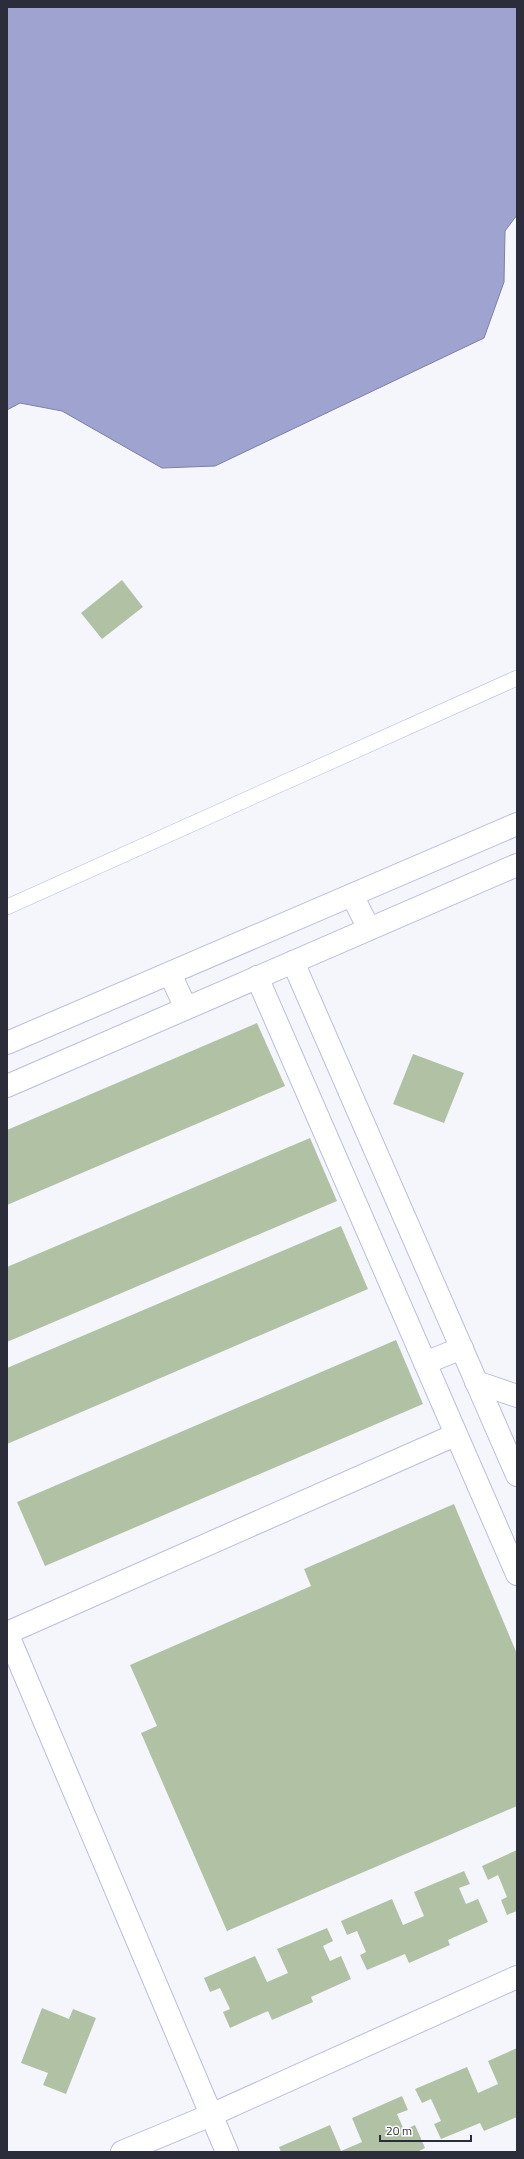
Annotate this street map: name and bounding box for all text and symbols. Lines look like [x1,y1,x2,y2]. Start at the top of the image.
scale bar [380,2117,471,2143]
text: 20 m [386,2121,412,2140]

